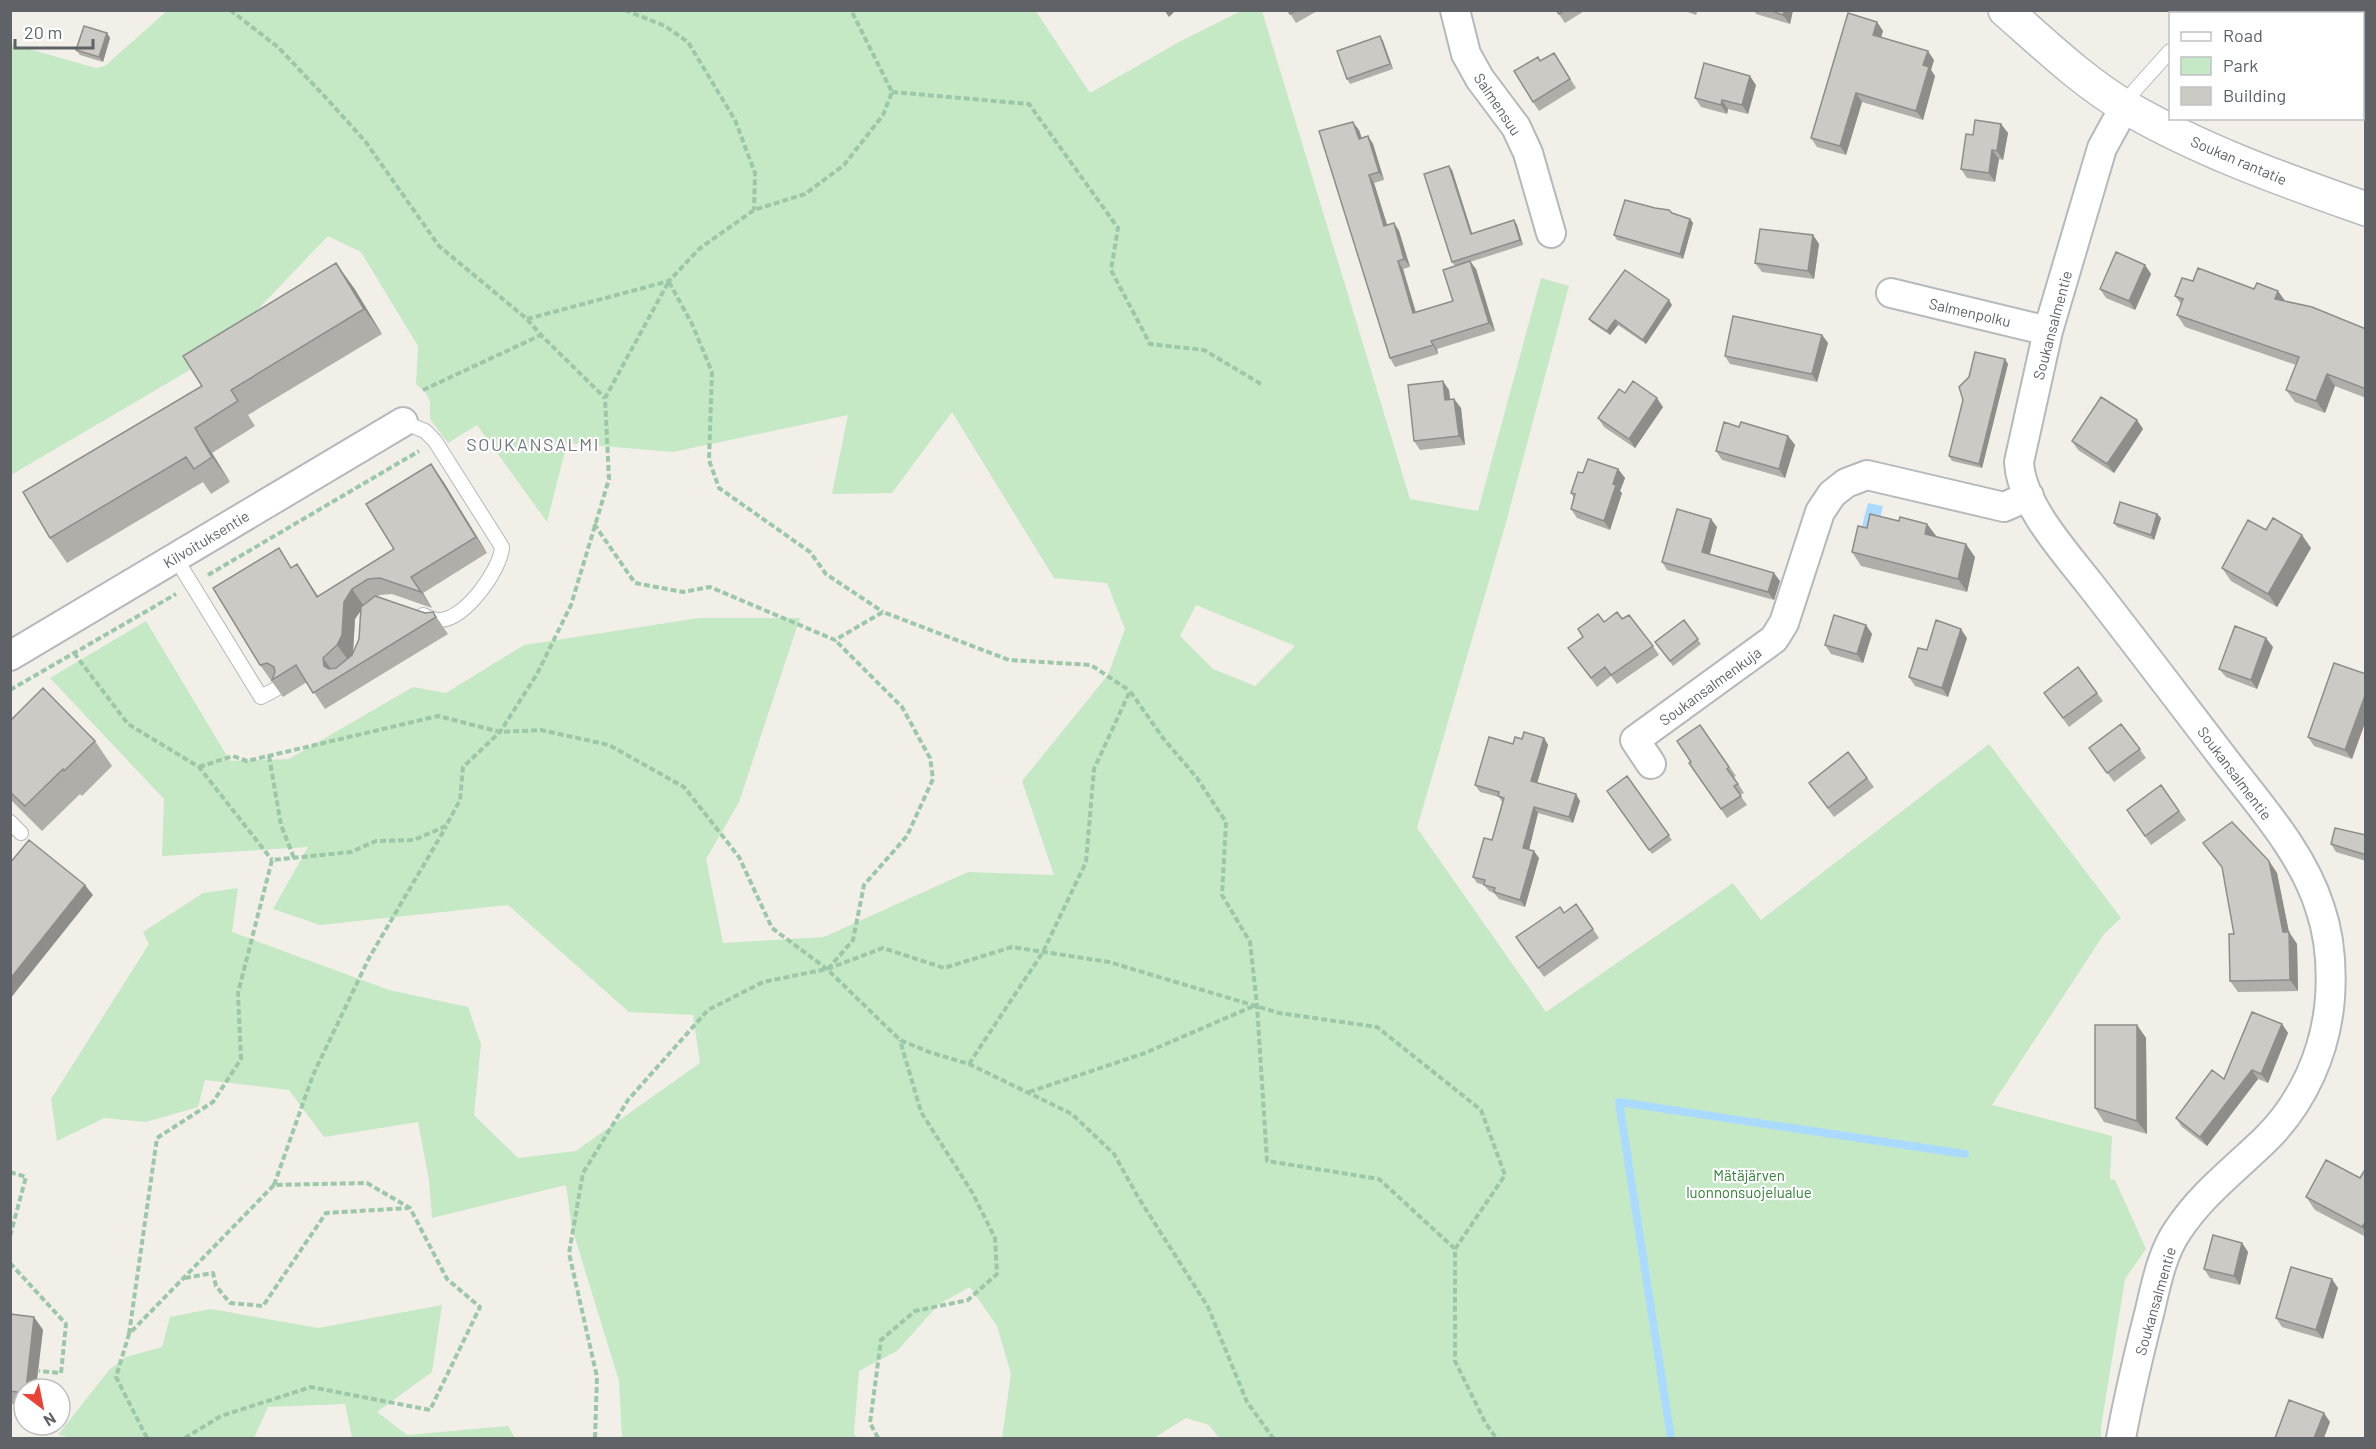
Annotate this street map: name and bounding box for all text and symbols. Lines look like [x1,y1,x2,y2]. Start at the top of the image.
scale bar [15,12,93,50]
legend [2169,12,2364,120]
text: 20 m [24,21,62,43]
text: Road [2223,24,2263,46]
text: Park [2223,54,2258,76]
street label: Salmensuu [1471,69,1525,139]
text: Building [2223,84,2286,106]
street label: Soukan rantatie [2188,132,2290,188]
street label: Soukansalmentie [2029,269,2075,381]
street label: Salmenpolku [1927,294,2013,330]
district label: SOUKANSALMI [466,433,600,455]
street label: Kilvoituksentie [160,506,252,572]
street label: Soukansalmenkuja [1655,643,1765,729]
street label: Soukansalmentie [2194,723,2276,823]
park label: Mätäjärven luonnonsuojelualue [1686,1166,1812,1201]
street label: Soukansalmentie [2131,1245,2179,1357]
north arrow [12,1377,72,1437]
text: N [41,1409,60,1431]

